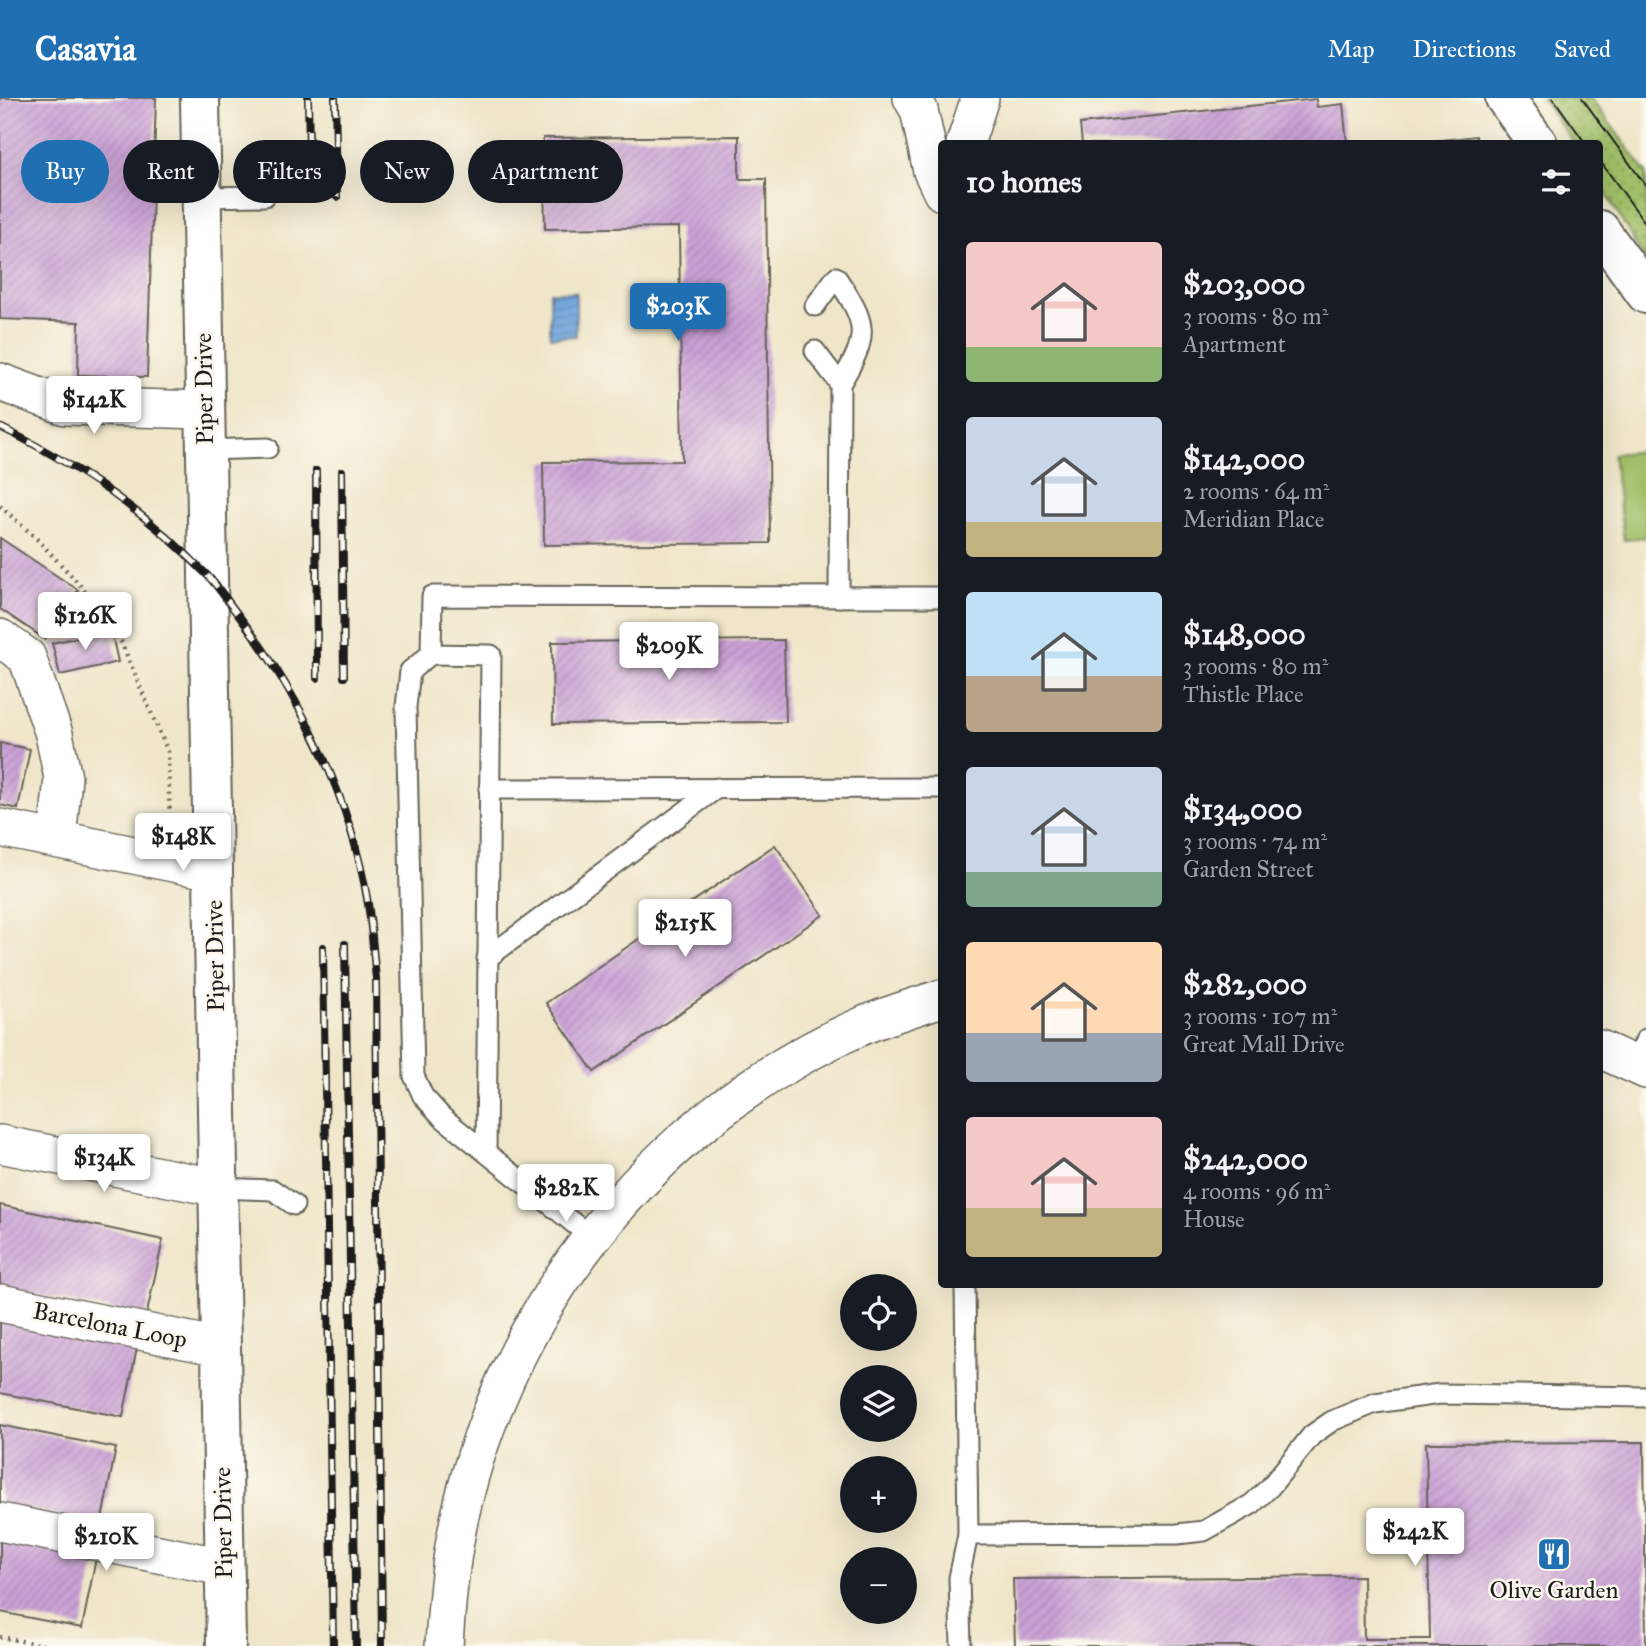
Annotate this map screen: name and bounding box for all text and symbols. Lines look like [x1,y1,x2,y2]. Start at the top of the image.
text: Casavia [35,29,136,69]
text: Map [1328,34,1375,64]
text: Directions [1413,34,1516,64]
text: Saved [1554,34,1611,64]
chip: Buy [21,140,109,203]
chip: Rent [123,140,219,203]
chip: Filters [233,140,346,203]
chip: New [360,140,454,203]
chip: Apartment [468,140,623,203]
icon: filters [1537,163,1575,201]
text: 10 homes [966,164,1082,200]
text: $203,000 [1183,266,1305,302]
icon: home [1022,270,1106,354]
pin: $203K [629,284,727,343]
text: $203K [646,292,710,320]
text: 3 rooms · 80 m² [1183,302,1328,330]
text: Apartment [1183,330,1286,358]
street label: Piper Drive [188,333,220,445]
pin: $142K [45,376,143,436]
text: $142K [62,385,126,413]
text: $142,000 [1183,441,1305,477]
icon: home [1022,445,1106,529]
text: 2 rooms · 64 m² [1183,477,1329,505]
text: Meridian Place [1183,505,1324,533]
pin: $126K [36,592,134,652]
text: $126K [54,601,116,629]
text: $148,000 [1183,616,1306,652]
icon: home [1022,620,1106,704]
pin: $209K [620,622,718,682]
text: $209K [635,631,703,659]
text: 3 rooms · 80 m² [1183,652,1328,680]
text: Thistle Place [1183,680,1303,708]
text: $134,000 [1183,791,1302,827]
icon: home [1022,795,1106,879]
pin: $148K [134,814,232,873]
text: $148K [151,822,215,850]
text: 3 rooms · 74 m² [1183,827,1327,855]
text: Garden Street [1183,855,1314,883]
street label: Piper Drive [199,900,231,1012]
pin: $215K [636,900,734,959]
text: $215K [654,908,716,936]
text: $282,000 [1183,966,1307,1002]
icon: home [1022,970,1106,1054]
text: 3 rooms · 107 m² [1183,1002,1337,1030]
text: Great Mall Drive [1183,1030,1345,1058]
pin: $134K [55,1134,153,1194]
text: $242,000 [1183,1141,1308,1177]
text: $134K [73,1143,135,1171]
icon: home [1022,1145,1106,1229]
pin: $282K [517,1164,615,1224]
text: $282K [533,1173,599,1201]
text: 4 rooms · 96 m² [1183,1177,1330,1205]
text: House [1183,1205,1245,1233]
map controls [840,1274,917,1624]
button: locate [840,1274,917,1351]
street label: Barcelona Loop [30,1295,190,1355]
button: layers [840,1365,917,1442]
button: + [840,1456,917,1533]
street label: Piper Drive [207,1467,239,1579]
pin: $242K [1366,1508,1464,1568]
pin: $210K [57,1514,155,1573]
text: $242K [1382,1517,1448,1545]
text: $210K [74,1522,138,1550]
restaurant icon: Olive Garden [1535,1535,1573,1573]
button: − [840,1547,917,1624]
place label: Olive Garden [1489,1575,1619,1605]

